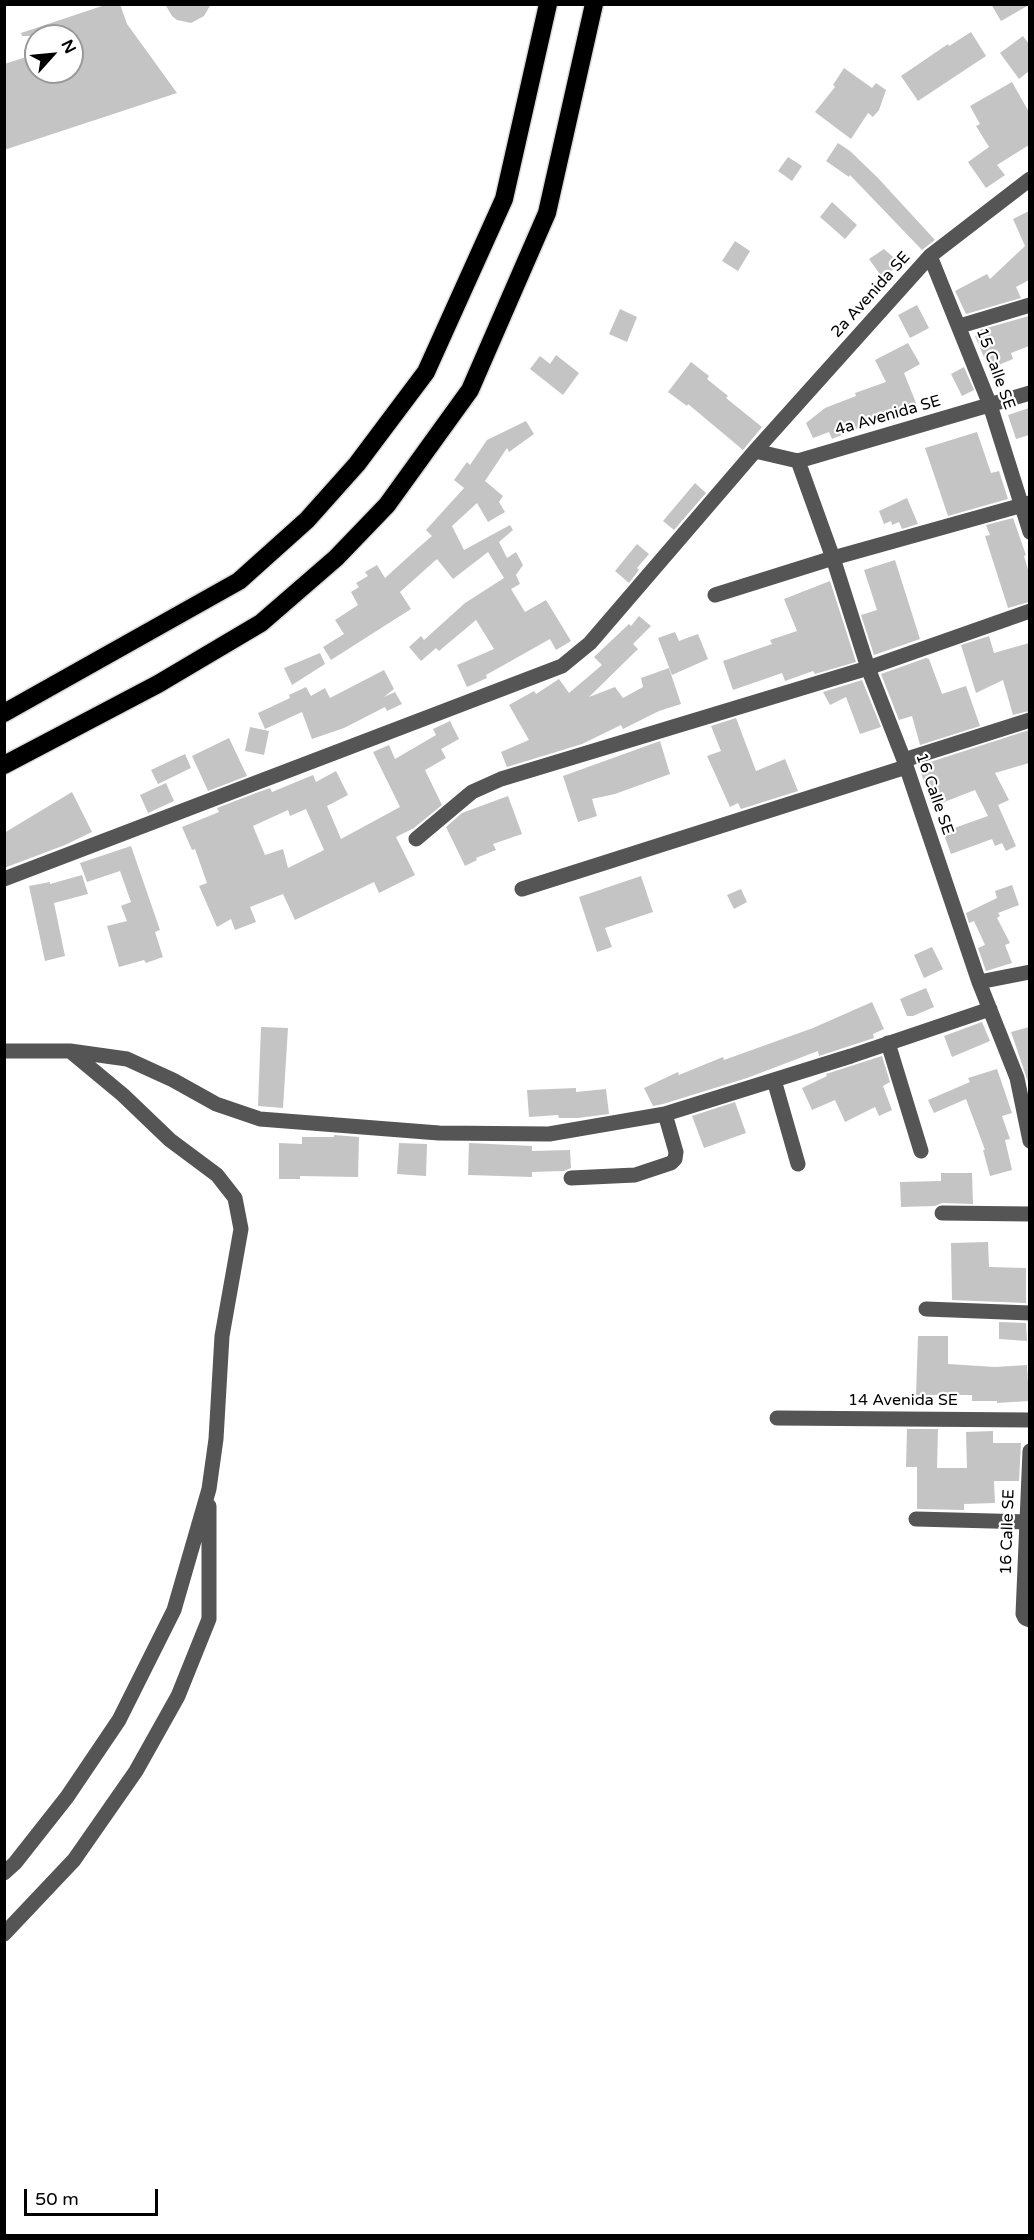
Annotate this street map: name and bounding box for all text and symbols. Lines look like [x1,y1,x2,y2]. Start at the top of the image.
north arrow [24,24,84,84]
text: N [56,36,80,57]
street label: 2a Avenida SE [827,248,915,342]
street label: 15 Calle SE [971,325,1019,413]
street label: 4a Avenida SE [833,392,943,440]
street label: 16 Calle SE [911,750,957,838]
street label: 14 Avenida SE [848,1391,958,1411]
street label: 16 Calle SE [997,1489,1019,1575]
scale bar [27,2177,160,2215]
text: 50 m [35,2188,79,2210]

